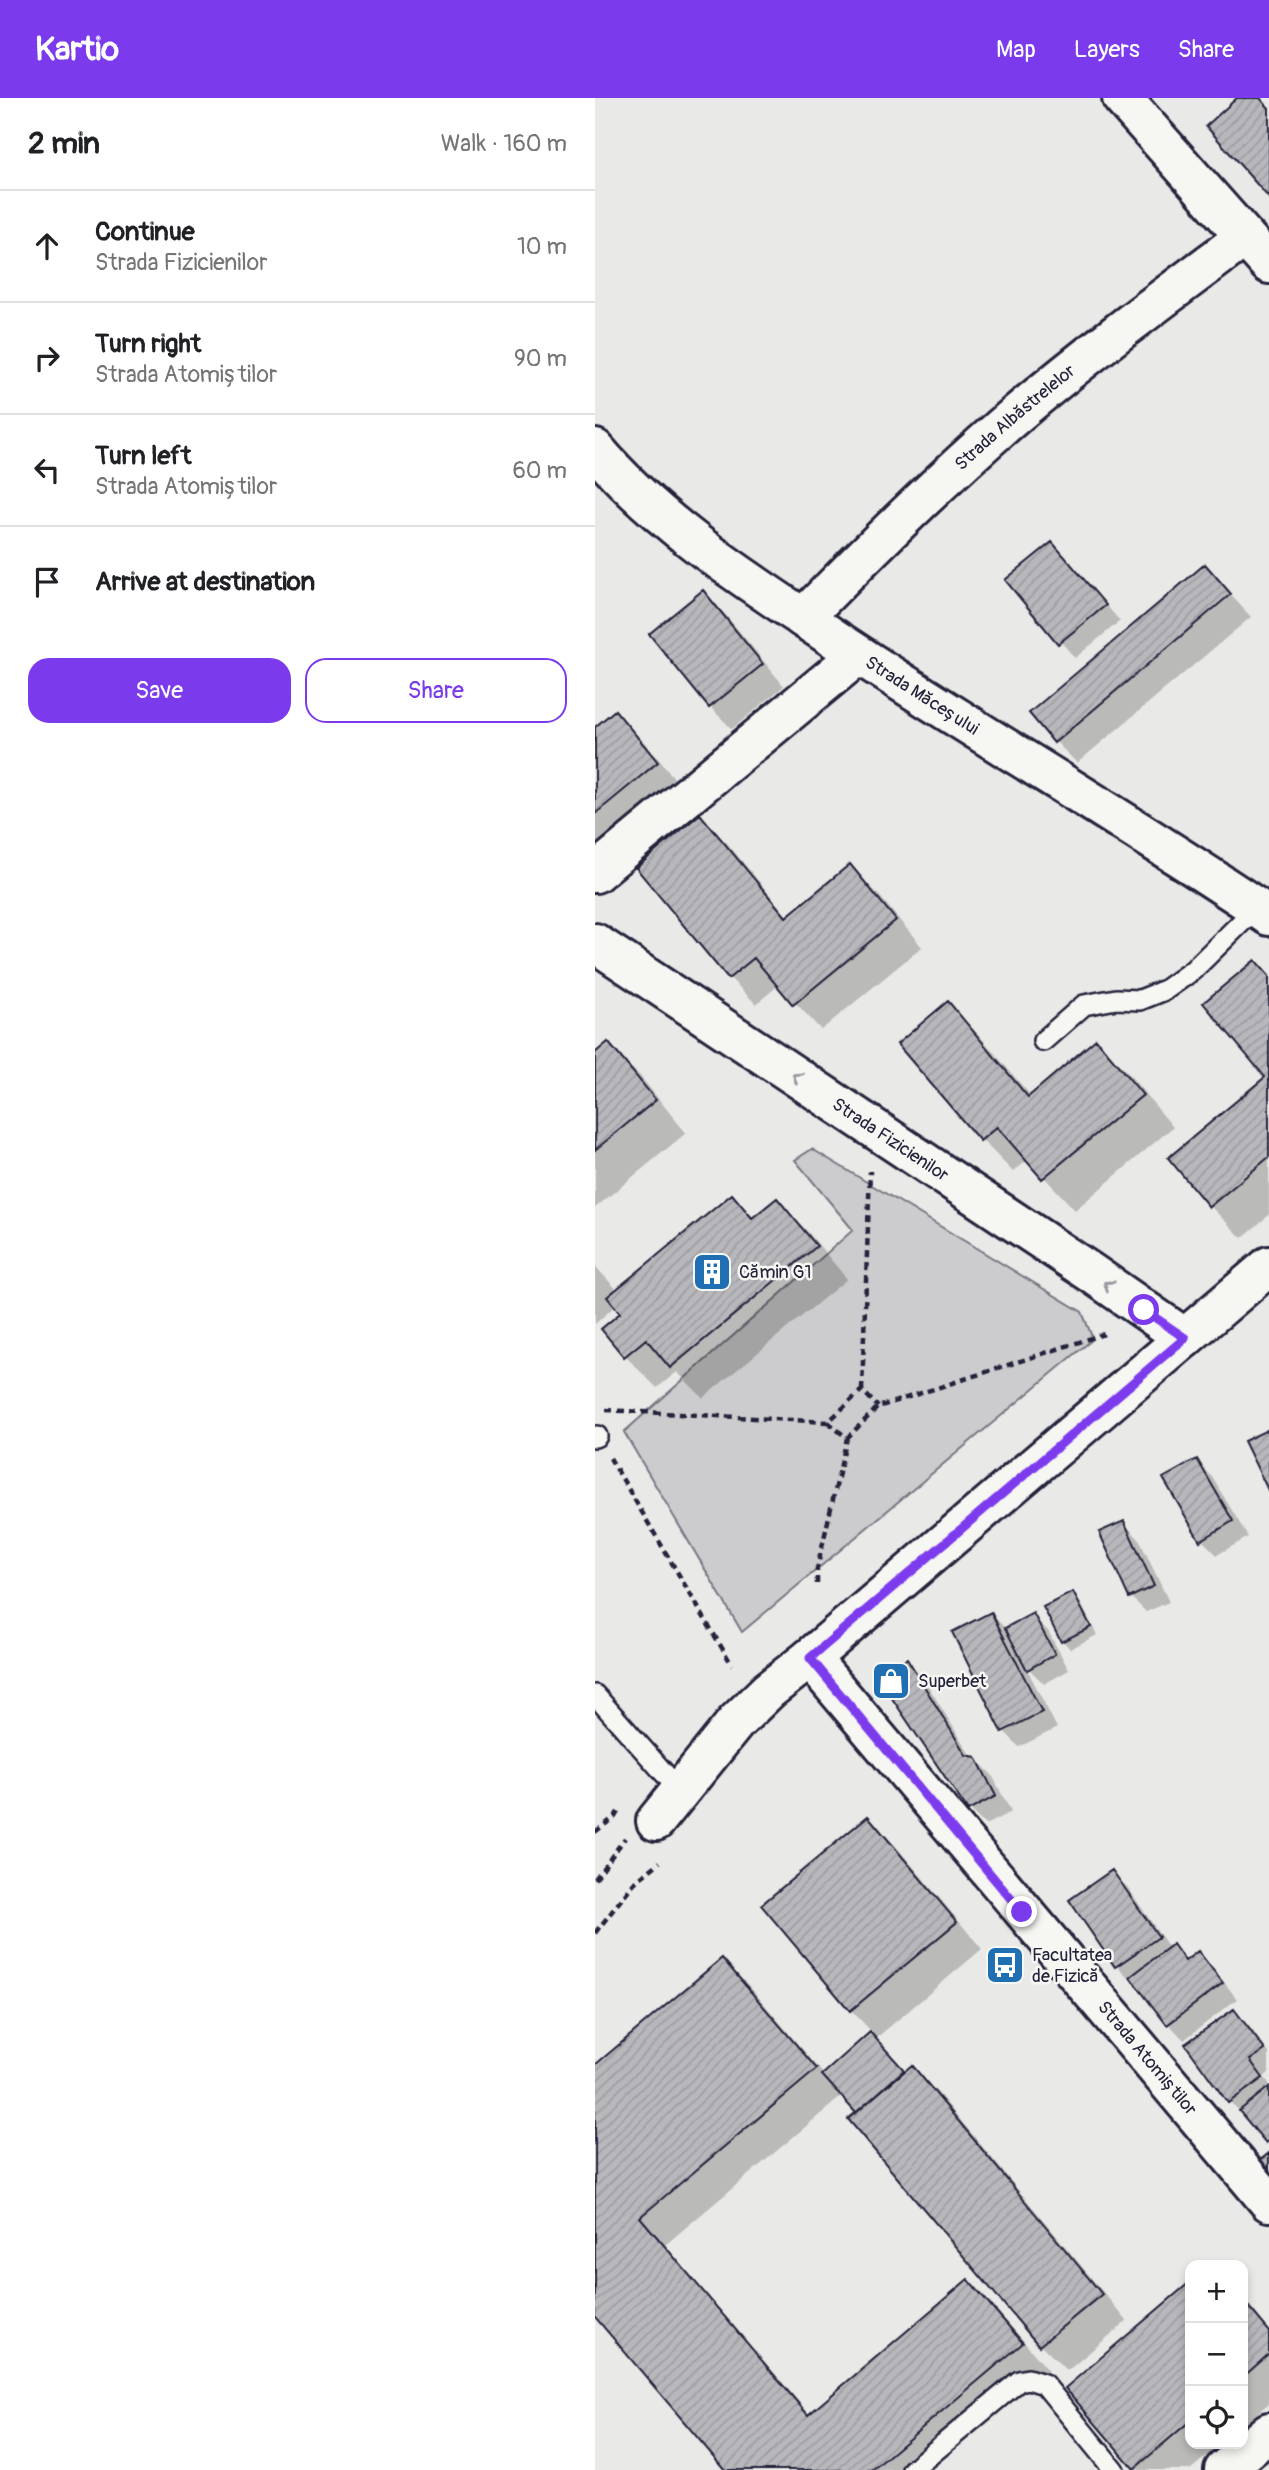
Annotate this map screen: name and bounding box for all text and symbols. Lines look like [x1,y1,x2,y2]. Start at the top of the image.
text: Kartio [35,29,119,70]
text: Map [996,35,1036,64]
text: Layers [1074,35,1140,64]
text: Share [1178,35,1234,64]
text: 2 min [28,125,100,162]
text: Walk · 160 m [441,129,567,158]
text: Continue [95,216,195,248]
icon: ahead [28,227,66,265]
text: 10 m [517,232,567,261]
text: Strada Fizicienilor [95,248,267,277]
text: Turn right [95,328,201,360]
icon: right [28,339,66,377]
text: 90 m [514,344,567,373]
street label: Strada Albăstrelelor [950,359,1080,475]
text: Strada Atomiștilor [95,360,277,389]
text: Turn left [95,440,191,472]
icon: left [28,451,66,489]
text: 60 m [512,456,567,485]
text: Strada Atomiștilor [95,472,277,501]
icon: arrive [28,563,66,601]
text: Arrive at destination [95,566,315,598]
street label: Strada Măceșului [861,651,983,740]
button: Save [28,658,291,723]
button: Share [305,658,567,723]
one-way arrow [792,1073,805,1086]
street label: Strada Fizicienilor [828,1093,954,1187]
building icon: Cămin G1 [691,1251,733,1293]
place label: Cămin G1 [739,1261,811,1284]
one-way arrow [1103,1281,1116,1293]
route start [1128,1294,1159,1325]
shop icon: Superbet [870,1660,912,1702]
place label: Superbet [918,1670,987,1693]
route end [1006,1896,1037,1927]
bus stop icon: Facultatea de Fizică [984,1944,1026,1986]
place label: Facultatea de Fizică [1032,1944,1112,1988]
street label: Strada Atomiștilor [1093,1996,1203,2120]
map controls [1185,2260,1248,2449]
button: + [1185,2260,1248,2323]
button: − [1185,2323,1248,2386]
button: locate [1185,2386,1248,2449]

